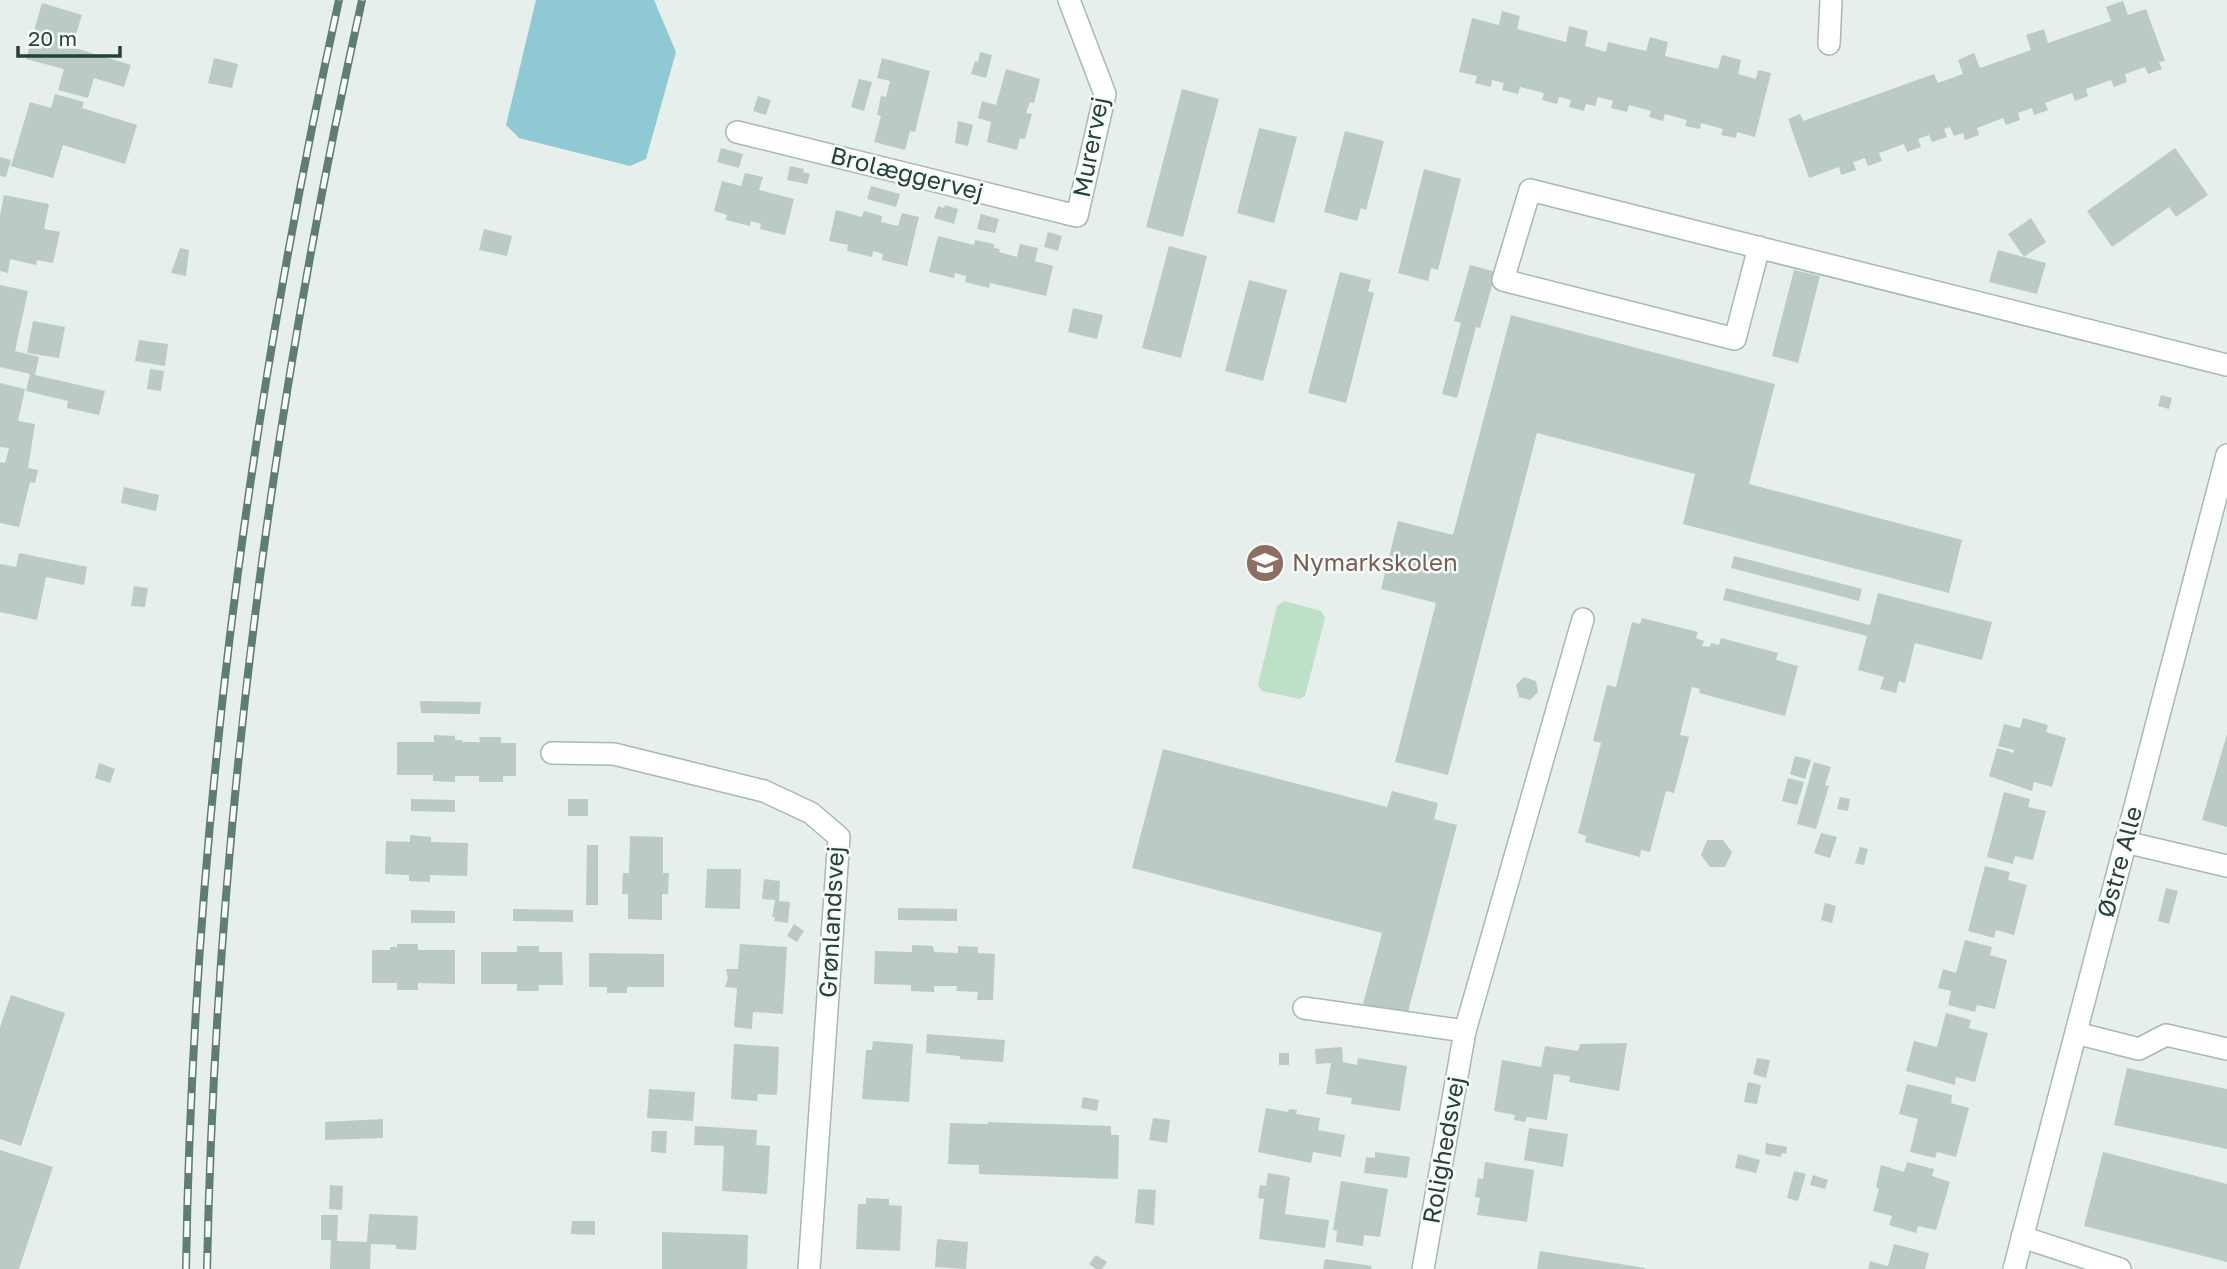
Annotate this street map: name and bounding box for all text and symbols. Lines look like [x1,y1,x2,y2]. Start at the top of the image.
scale bar [18,14,119,58]
text: 20 m [28,25,77,51]
street label: Murervej [1066,94,1113,199]
street label: Brolæggervej [828,140,987,206]
school or university icon: Nymarkskolen [1244,542,1286,584]
place label: Nymarkskolen [1292,547,1458,576]
street label: Østre Alle [2090,803,2147,920]
street label: Grønlandsvej [812,845,849,999]
street label: Rolighedsvej [1415,1074,1470,1226]

